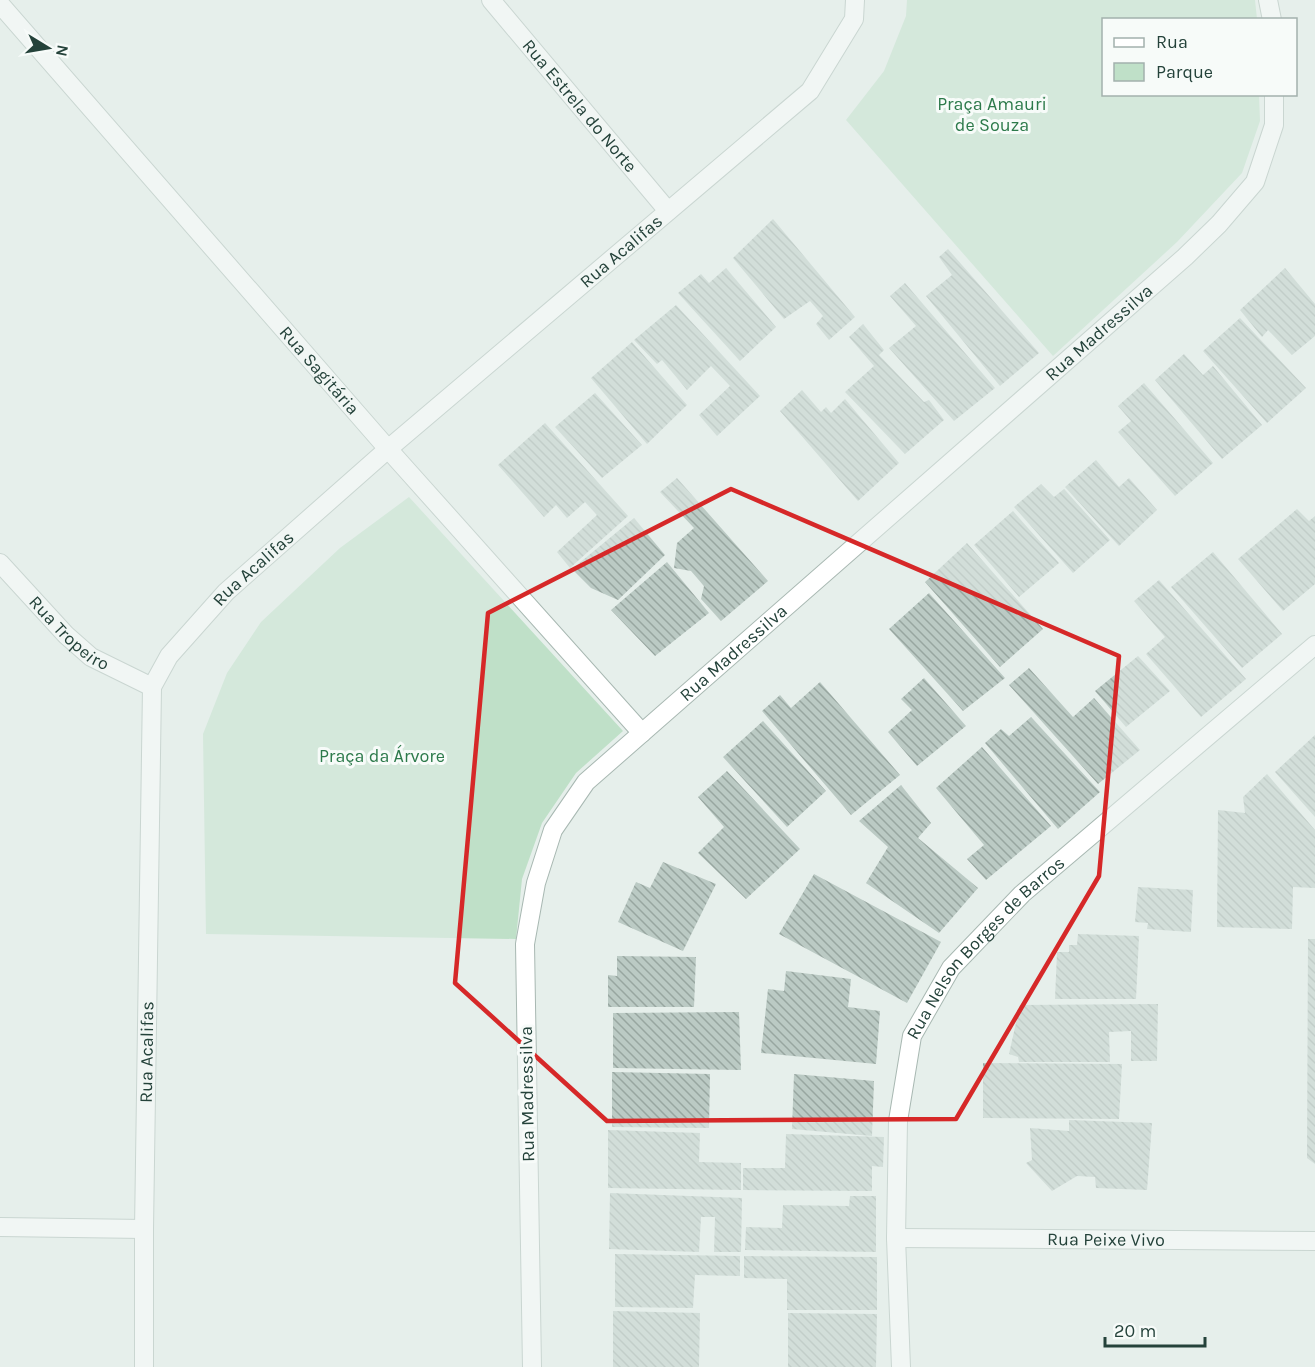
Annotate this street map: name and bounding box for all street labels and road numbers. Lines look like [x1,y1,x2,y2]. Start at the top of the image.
street label: Rua Estrela do Norte [518,35,642,177]
street label: Rua Acalifas [575,210,667,292]
street label: Rua Madressilva [1041,279,1157,386]
street label: Rua Sagitária [275,321,364,419]
street label: Rua Acalifas [208,526,298,610]
street label: Rua Tropeiro [24,591,113,675]
street label: Rua Madressilva [675,600,792,706]
street label: Rua Nelson Borges de Barros [902,852,1069,1043]
street label: Rua Acalifas [135,1001,158,1103]
street label: Rua Madressilva [515,1026,539,1162]
street label: Rua Peixe Vivo [1047,1228,1165,1251]

